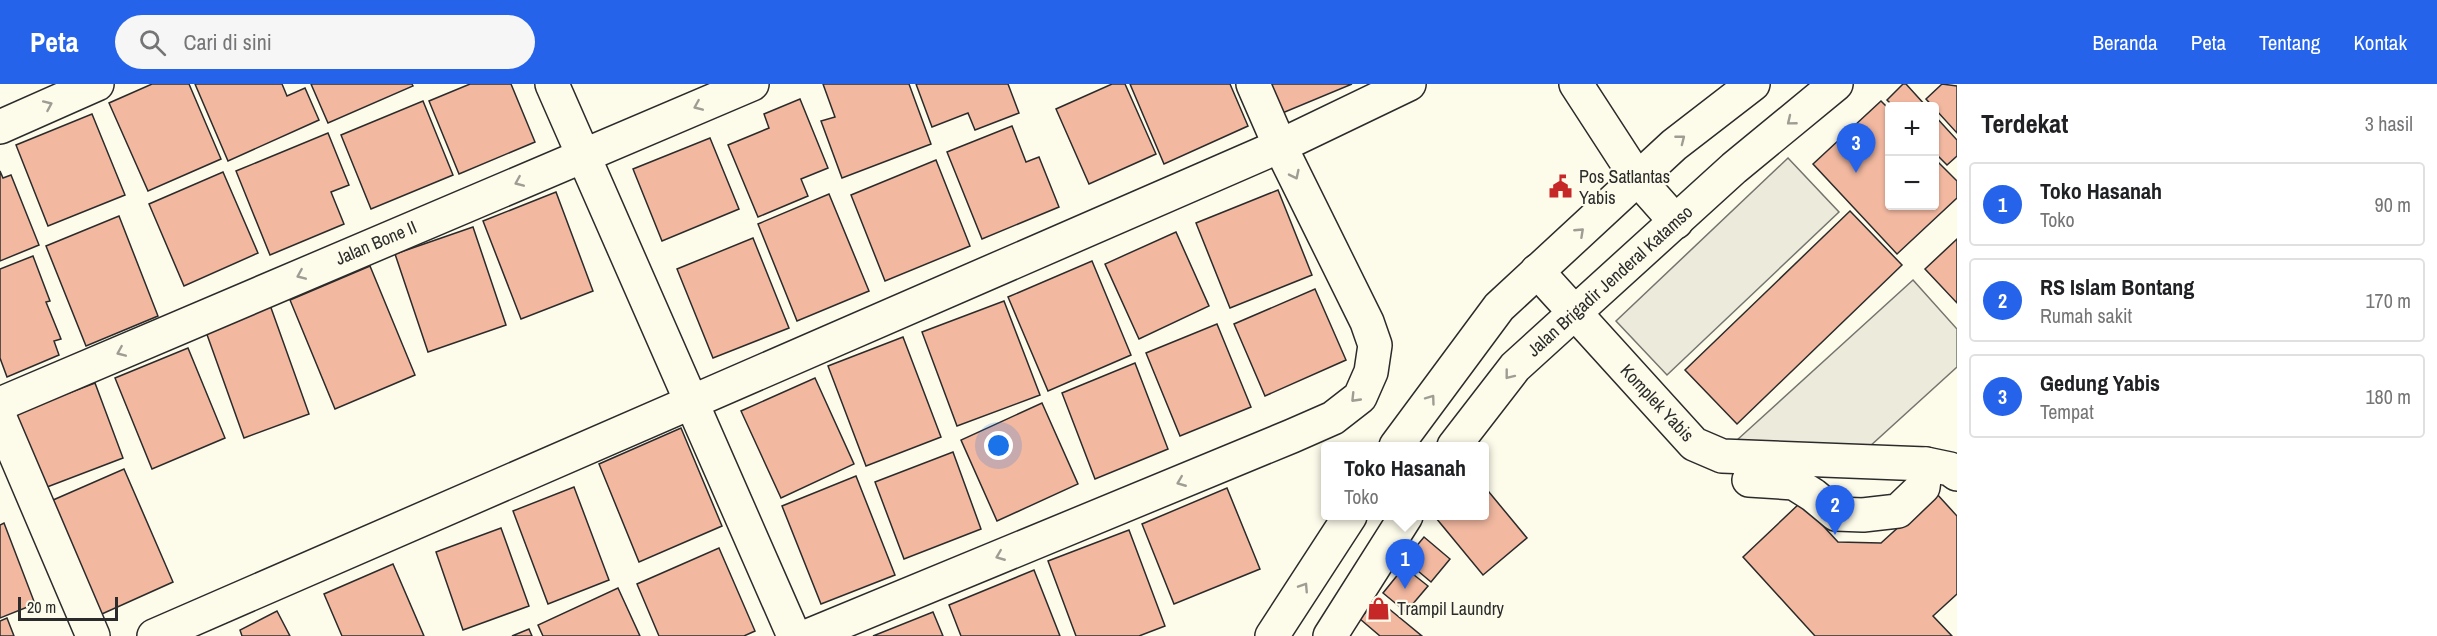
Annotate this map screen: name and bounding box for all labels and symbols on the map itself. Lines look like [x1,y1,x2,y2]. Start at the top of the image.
one-way arrow [694,99,705,111]
one-way arrow [42,101,53,113]
one-way arrow [1787,114,1798,125]
pin: 3 [1836,124,1876,173]
one-way arrow [1675,136,1686,147]
place label: Pos Satlantas Yabis [1579,164,1670,210]
one-way arrow [1288,169,1299,180]
public building icon: Pos Satlantas Yabis [1548,174,1574,200]
one-way arrow [514,175,525,187]
street label: Jalan Brigadir Jenderal Katamso [1521,199,1698,362]
street label: Jalan Bone II [331,214,420,271]
one-way arrow [1572,228,1583,239]
one-way arrow [296,268,307,280]
one-way arrow [117,345,128,357]
street label: Komplek Yabis [1615,358,1700,447]
one-way arrow [1506,369,1517,380]
one-way arrow [1351,392,1362,402]
one-way arrow [1424,395,1435,406]
your location [984,431,1013,460]
one-way arrow [1176,475,1187,487]
pin: 2 [1816,486,1854,535]
pin: 1 [1386,540,1424,589]
one-way arrow [996,549,1007,561]
one-way arrow [1297,583,1308,594]
scale bar [18,594,118,622]
shop icon: Trampil Laundry [1366,596,1392,622]
place label: Trampil Laundry [1397,596,1505,621]

